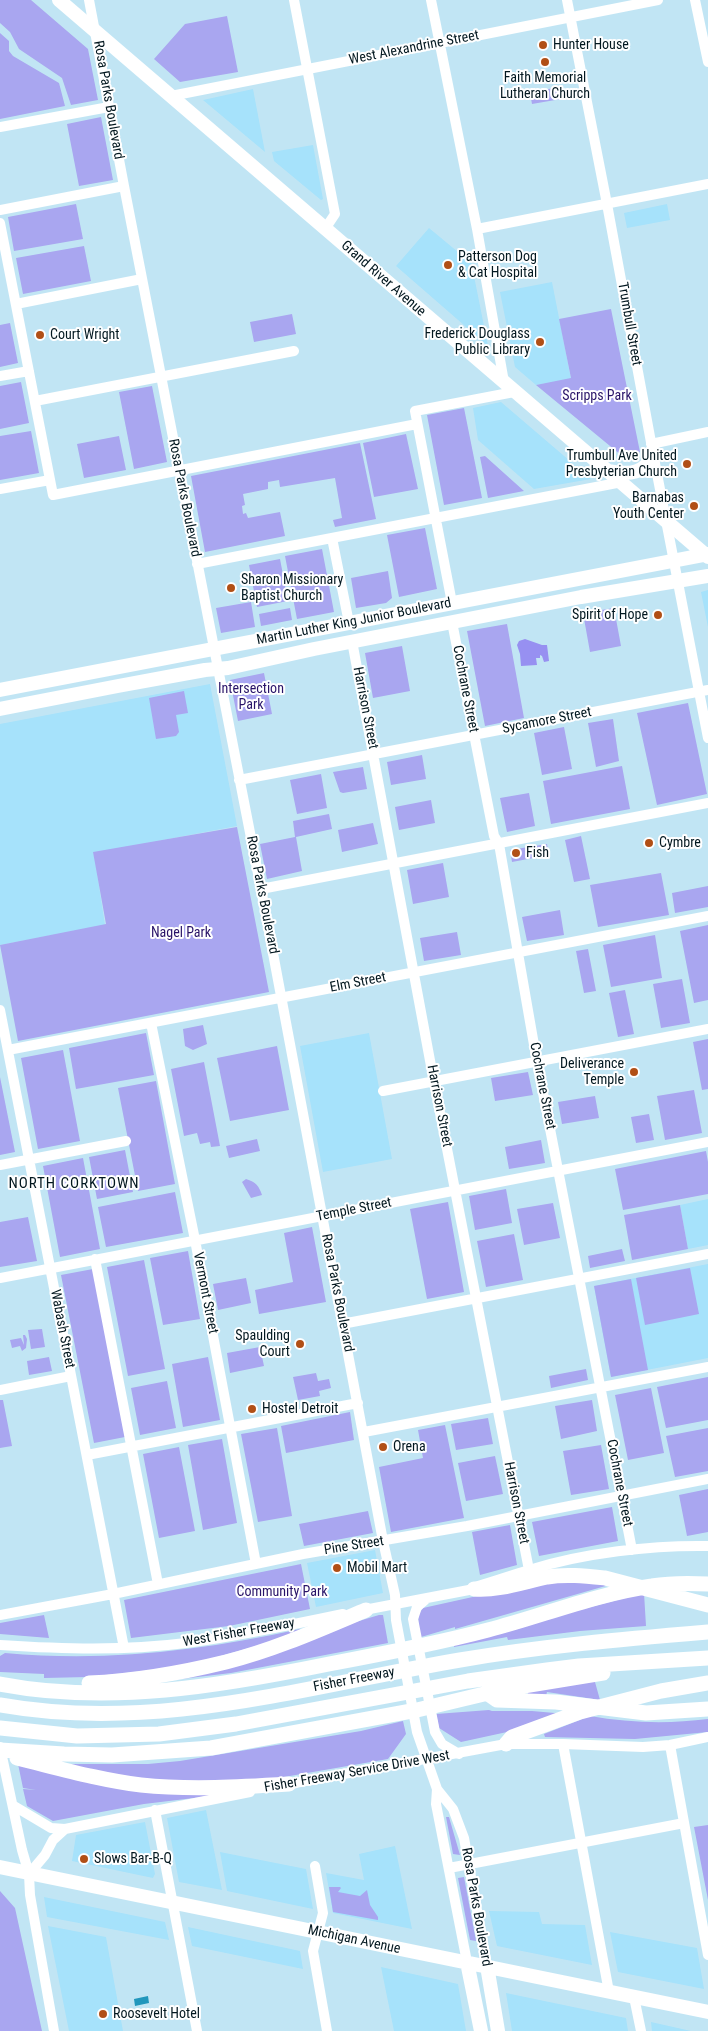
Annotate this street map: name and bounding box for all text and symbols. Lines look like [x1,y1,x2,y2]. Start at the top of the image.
street label: West Alexandrine Street [348,27,480,69]
place label: Hunter House [553,37,629,53]
street label: Rosa Parks Boulevard [89,39,127,161]
marker: Hunter House [537,39,549,51]
marker: Faith Memorial Lutheran Church [539,56,551,68]
place label: Faith Memorial Lutheran Church [500,70,590,102]
street label: Grand River Avenue [337,238,429,320]
place label: Patterson Dog & Cat Hospital [458,249,537,282]
marker: Patterson Dog & Cat Hospital [442,259,454,271]
street label: Trumbull Street [613,281,645,367]
place label: Frederick Douglass Public Library [424,326,530,358]
place label: Court Wright [50,327,120,343]
marker: Court Wright [34,329,46,341]
marker: Frederick Douglass Public Library [534,336,546,348]
park label: Scripps Park [562,388,632,404]
street label: Rosa Parks Boulevard [164,437,204,559]
place label: Trumbull Ave United Presbyterian Church [566,448,677,481]
marker: Trumbull Ave United Presbyterian Church [681,458,693,470]
place label: Barnabas Youth Center [613,490,684,522]
marker: Barnabas Youth Center [688,500,700,512]
place label: Sharon Missionary Baptist Church [241,572,343,604]
marker: Sharon Missionary Baptist Church [225,582,237,594]
street label: Martin Luther King Junior Boulevard [255,595,453,649]
place label: Spirit of Hope [572,607,648,623]
marker: Spirit of Hope [652,609,664,621]
street label: Cochrane Street [448,644,482,734]
street label: Harrison Street [349,665,381,751]
park label: Intersection Park [218,681,284,714]
street label: Sycamore Street [501,704,593,738]
street label: Rosa Parks Boulevard [242,834,282,956]
place label: Cymbre [659,835,701,851]
marker: Cymbre [643,837,655,849]
place label: Fish [526,845,549,861]
marker: Fish [510,847,522,859]
park label: Nagel Park [151,925,211,941]
street label: Elm Street [329,969,387,997]
street label: Cochrane Street [525,1041,559,1131]
place label: Deliverance Temple [560,1056,624,1088]
street label: Harrison Street [423,1063,455,1149]
marker: Deliverance Temple [628,1066,640,1078]
district label: NORTH CORKTOWN [7,1175,141,1193]
street label: Temple Street [315,1194,393,1226]
street label: Rosa Parks Boulevard [317,1232,357,1354]
street label: Vermont Street [189,1251,221,1335]
street label: Wabash Street [46,1288,78,1370]
place label: Spaulding Court [235,1328,290,1360]
marker: Spaulding Court [294,1338,306,1350]
place label: Hostel Detroit [262,1401,338,1417]
marker: Hostel Detroit [246,1403,258,1415]
street label: Cochrane Street [602,1438,636,1528]
place label: Orena [393,1439,426,1455]
marker: Orena [377,1441,389,1453]
street label: Harrison Street [500,1460,532,1546]
street label: Pine Street [323,1533,385,1559]
place label: Mobil Mart [347,1560,407,1576]
marker: Mobil Mart [331,1562,343,1574]
park label: Community Park [237,1584,327,1600]
street label: West Fisher Freeway [182,1615,296,1651]
street label: Fisher Freeway [312,1664,396,1696]
street label: Fisher Freeway Service Drive West [263,1747,451,1797]
street label: Rosa Parks Boulevard [457,1846,495,1968]
place label: Slows Bar-B-Q [94,1851,172,1867]
marker: Slows Bar-B-Q [78,1853,90,1865]
street label: Michigan Avenue [306,1922,402,1958]
place label: Roosevelt Hotel [113,2006,200,2022]
marker: Roosevelt Hotel [97,2008,109,2020]

